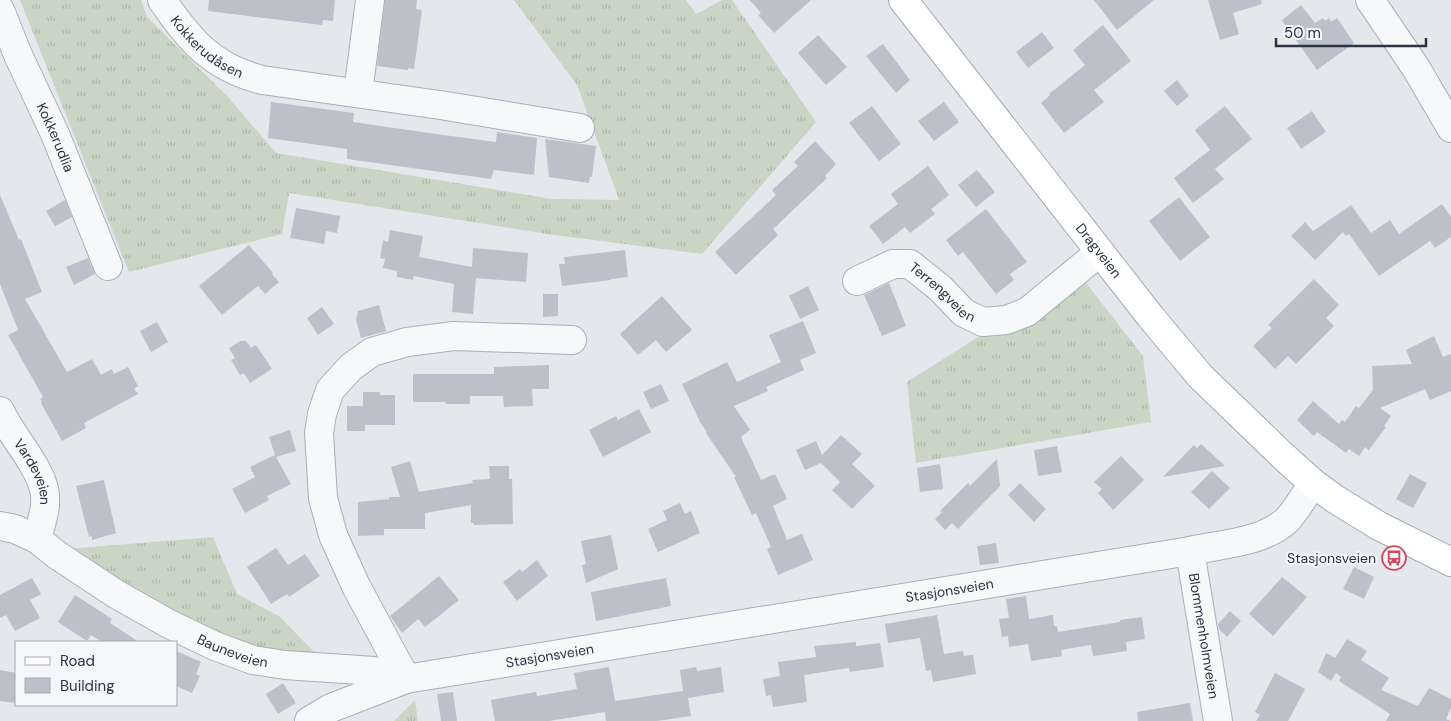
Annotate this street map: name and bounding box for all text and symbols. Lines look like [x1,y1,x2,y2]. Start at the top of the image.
street label: Kokkerudåsen [167,12,246,82]
scale bar [1276,15,1426,47]
text: 50 m [1284,23,1321,43]
street label: Kokkerudlia [33,100,78,175]
street label: Dragveien [1072,220,1126,282]
street label: Terrengveien [906,258,978,326]
street label: Vardeveien [10,435,54,505]
bus stop icon: Stasjonsveien [1381,545,1407,571]
place label: Stasjonsveien [1287,549,1376,567]
street label: Blommenholmveien [1185,572,1223,700]
street label: Stasjonsveien [904,574,995,606]
street label: Bauneveien [194,630,269,671]
street label: Stasjonsveien [504,639,595,672]
legend [15,641,178,706]
text: Road [60,651,95,671]
text: Building [60,676,115,696]

